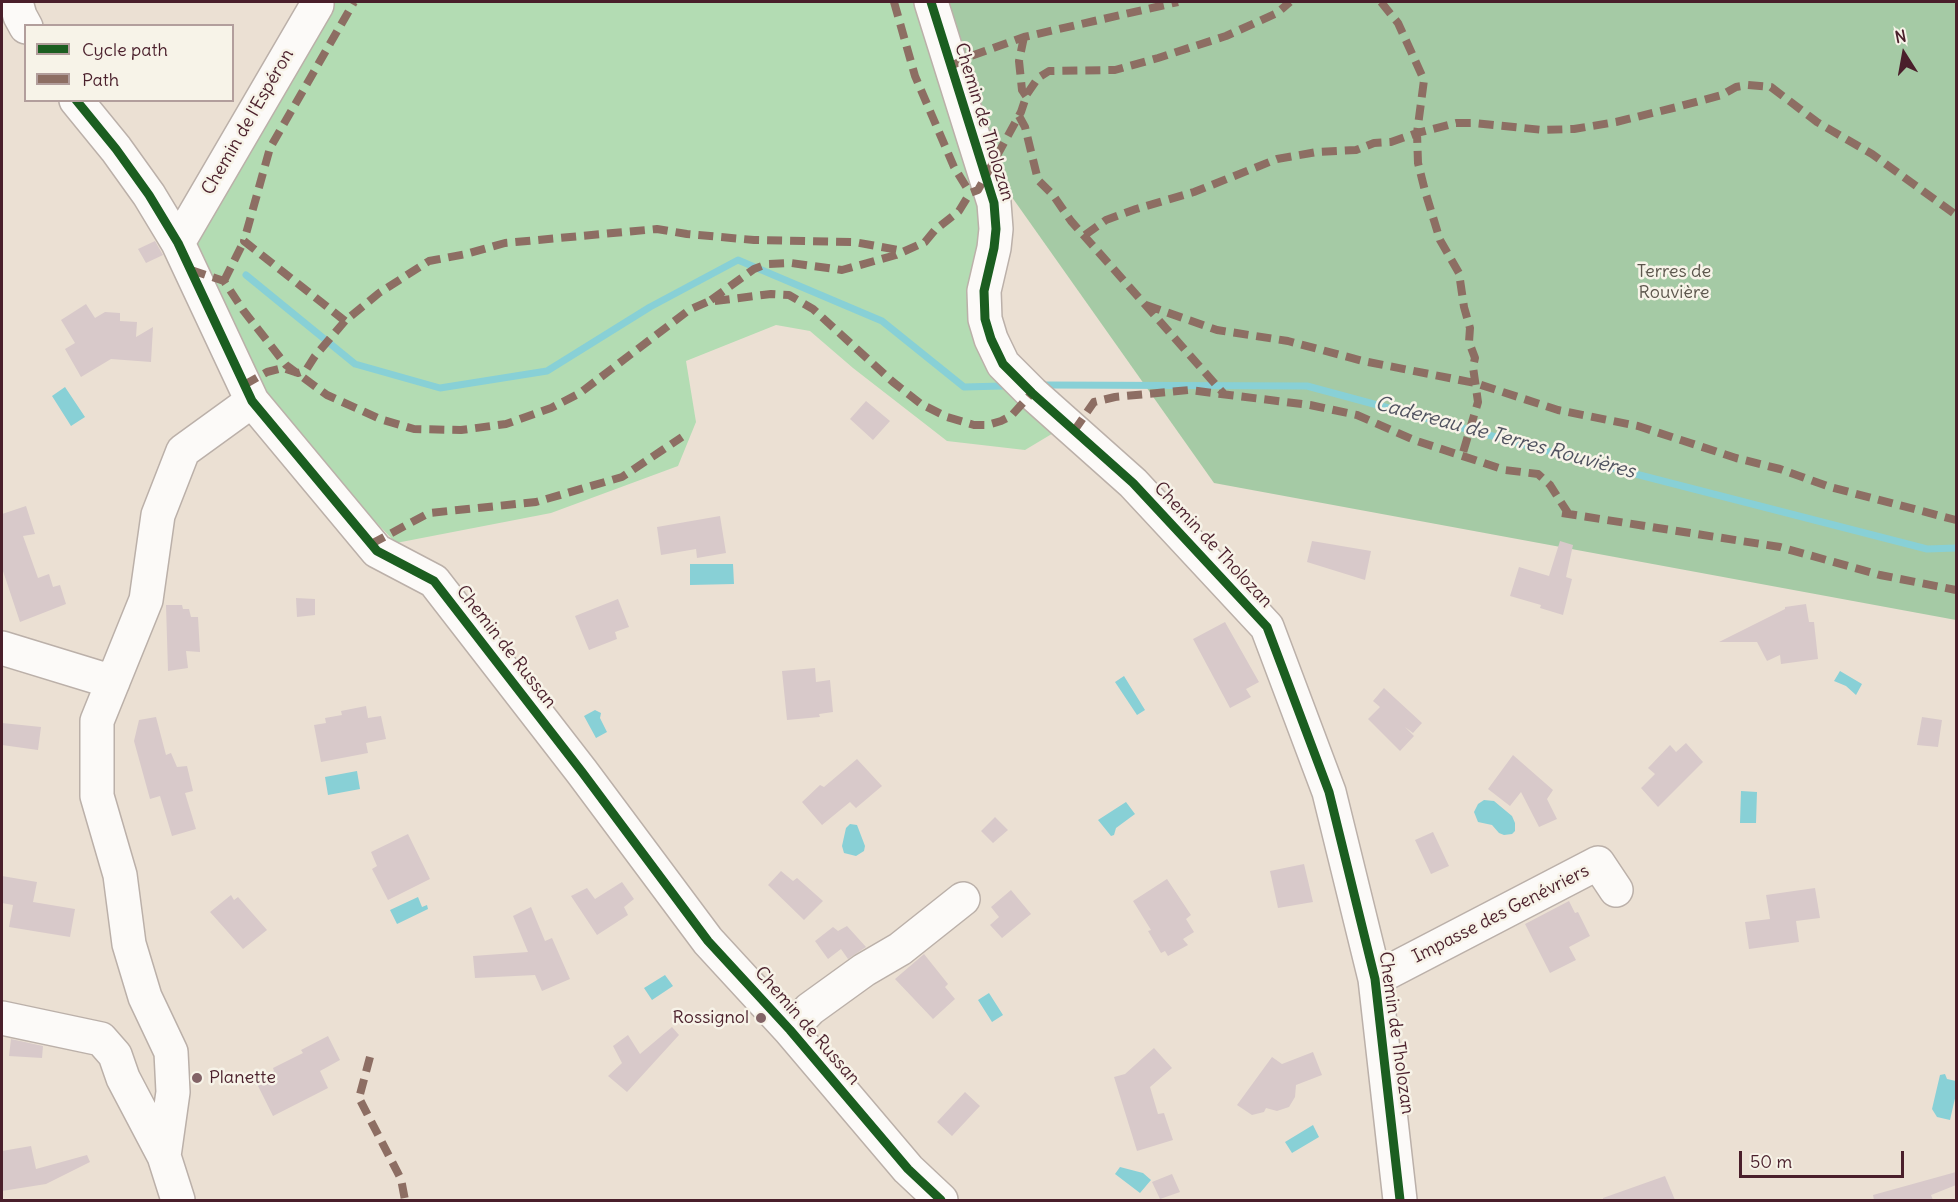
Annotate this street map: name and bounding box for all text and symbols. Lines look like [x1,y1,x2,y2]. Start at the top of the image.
legend [24,24,234,102]
north arrow [1874,24,1934,84]
text: N [1893,25,1908,47]
text: Cycle path [82,38,168,61]
street label: Chemin de Tholozan [950,40,1018,204]
street label: Chemin de l'Espéron [197,45,299,199]
text: Path [82,68,119,91]
park label: Terres de Rouvière [1637,261,1711,304]
water label: Cadereau de Terres Rouvières [1372,392,1638,484]
street label: Chemin de Tholozan [1149,478,1277,612]
street label: Chemin de Russan [451,581,561,713]
street label: Impasse des Genévriers [1409,860,1593,968]
street label: Chemin de Tholozan [1374,950,1418,1116]
street label: Chemin de Russan [750,962,864,1090]
place label: Rossignol [673,1007,749,1029]
marker: Rossignol [754,1011,768,1025]
place label: Planette [209,1067,276,1089]
marker: Planette [190,1071,204,1085]
scale bar [1742,1139,1907,1177]
text: 50 m [1750,1150,1792,1173]

